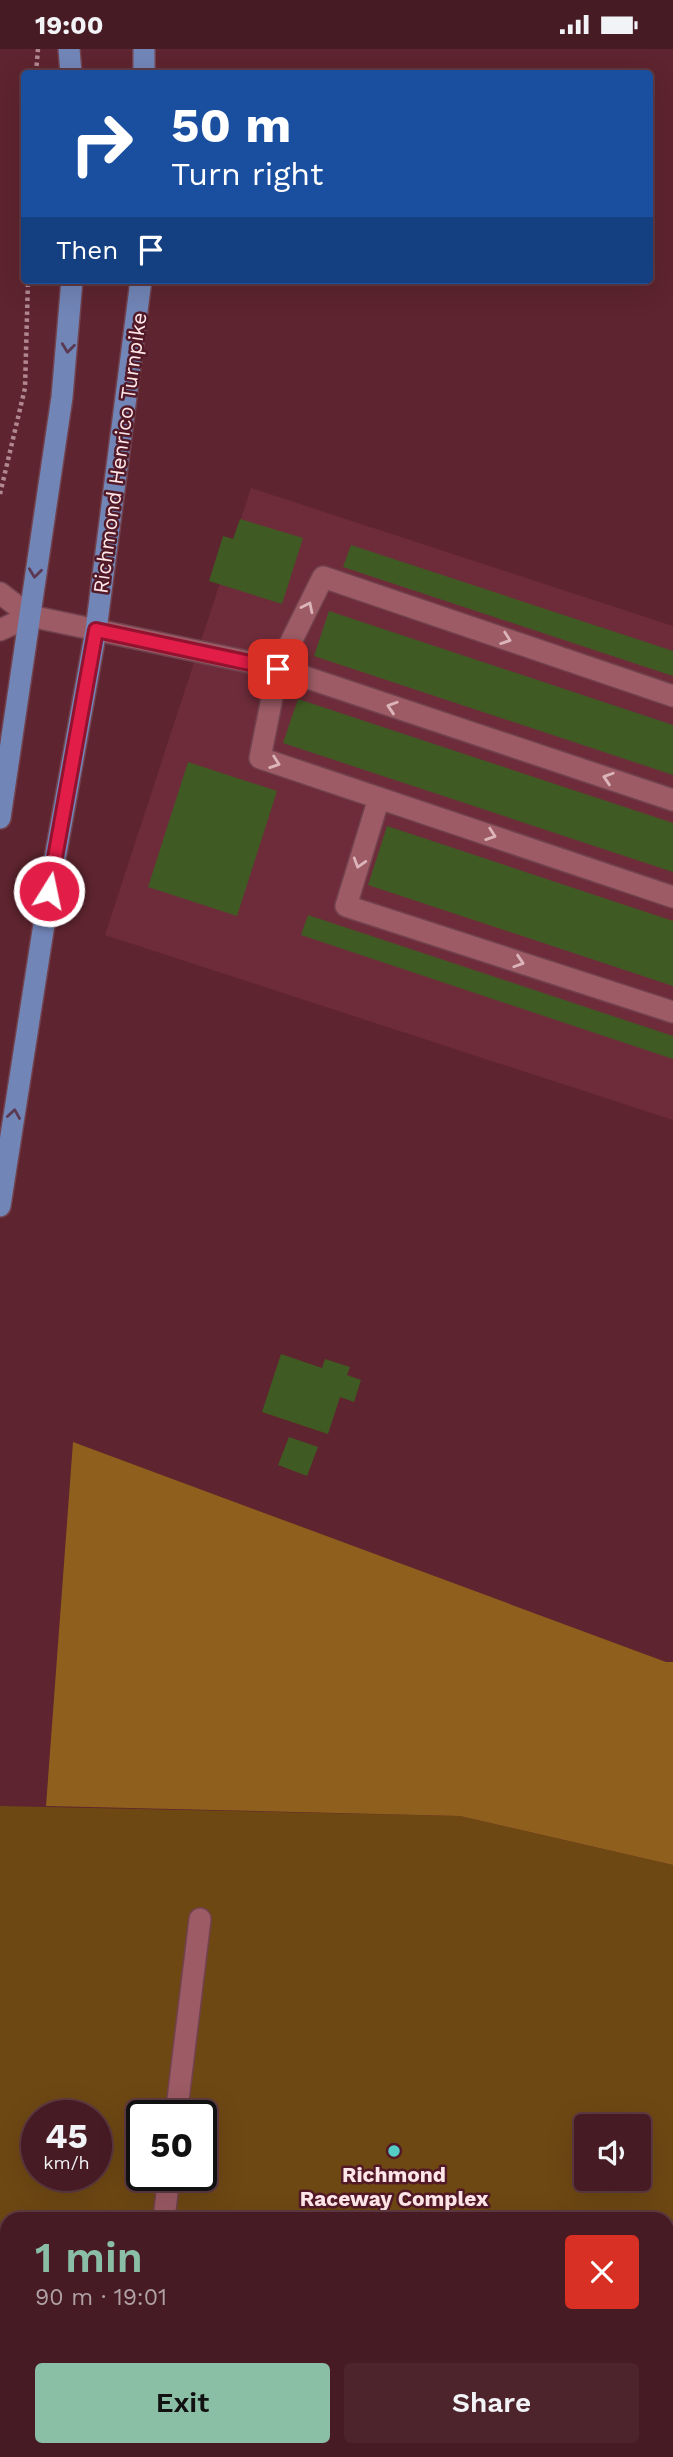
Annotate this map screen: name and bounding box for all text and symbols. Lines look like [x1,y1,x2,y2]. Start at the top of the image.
text: 19:00 [35,10,104,40]
text: 50 m [171,96,291,154]
icon: right [56,98,147,189]
text: Turn right [171,155,323,193]
icon: arrive [132,231,170,269]
text: Then [56,235,118,265]
street label: Richmond Henrico Turnpike [87,311,152,595]
one-way arrow [61,342,76,354]
one-way arrow [28,567,43,579]
one-way arrow [299,602,313,614]
one-way arrow [500,631,512,645]
pin [248,639,308,699]
icon: arrive [259,650,297,688]
one-way arrow [387,700,399,715]
one-way arrow [268,755,281,769]
one-way arrow [603,772,615,786]
one-way arrow [484,827,496,841]
position arrow [12,854,86,928]
one-way arrow [352,857,367,869]
one-way arrow [512,954,525,968]
one-way arrow [6,1108,21,1120]
speed limit sign: 50 [126,2100,217,2191]
map controls [574,2114,651,2191]
button: sound [574,2114,651,2191]
text: 45 [45,2115,88,2157]
marker: Richmond Raceway Complex [386,2143,402,2159]
text: km/h [43,2152,90,2173]
place label: Richmond Raceway Complex [300,2162,489,2211]
text: 1 min [35,2233,143,2282]
button: close [565,2235,639,2309]
text: 90 m · 19:01 [35,2284,167,2311]
button: Exit [35,2363,330,2443]
button: Share [344,2363,639,2443]

